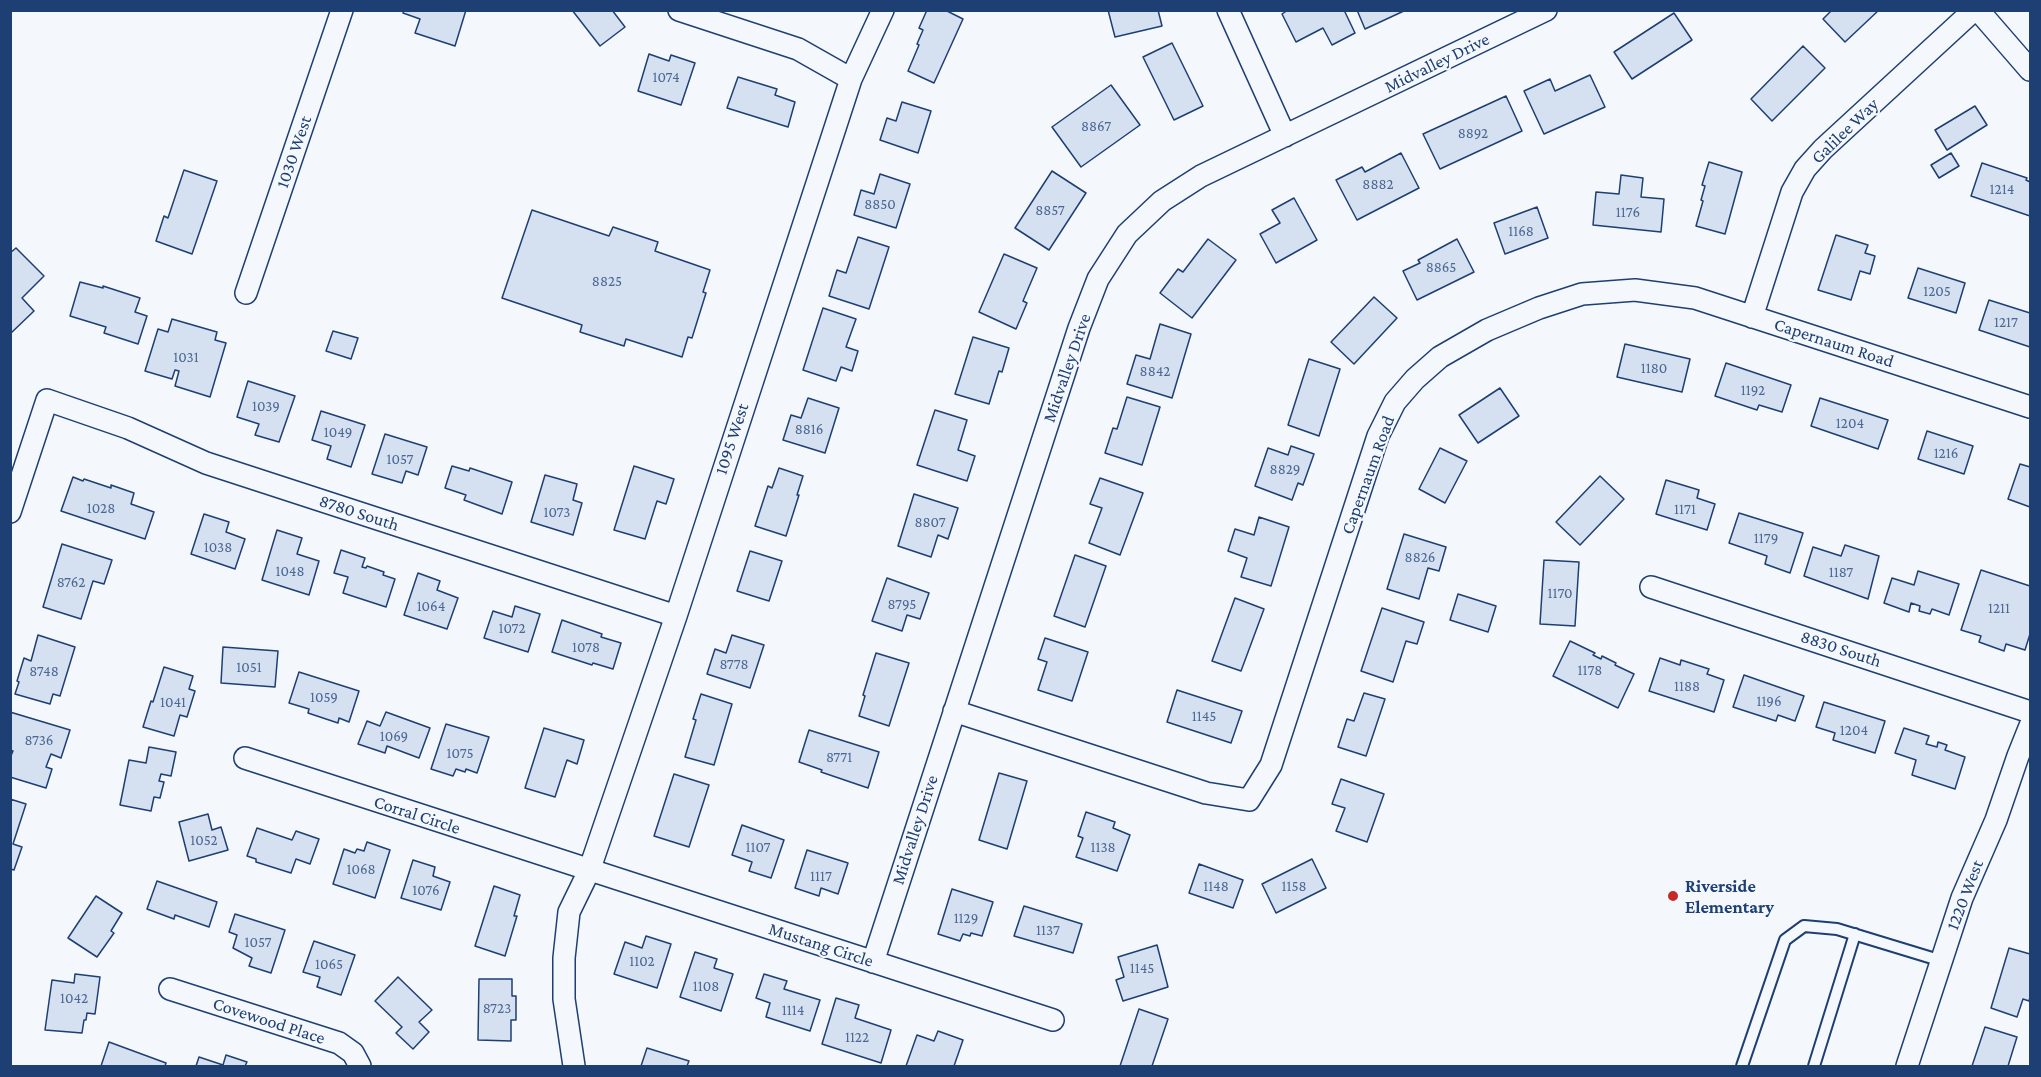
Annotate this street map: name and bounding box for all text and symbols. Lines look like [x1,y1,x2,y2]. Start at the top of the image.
street label: Midvalley Drive [1381,28,1493,98]
house number: 1074 [652,68,680,86]
street label: Galilee Way [1807,94,1883,168]
street label: 1030 West [272,113,316,191]
house number: 8867 [1081,117,1111,135]
house number: 8892 [1458,124,1488,142]
house number: 8882 [1362,175,1394,193]
house number: 1214 [1990,180,2014,198]
house number: 8850 [864,195,896,213]
house number: 8857 [1035,201,1065,219]
house number: 1176 [1616,203,1640,221]
house number: 1168 [1508,222,1534,240]
house number: 8865 [1426,258,1456,276]
house number: 8825 [592,272,622,290]
house number: 1205 [1923,282,1951,300]
street label: Midvalley Drive [1038,311,1096,425]
street label: Capernaum Road [1771,313,1897,373]
house number: 1217 [1994,313,2018,331]
house number: 1031 [173,348,199,366]
house number: 1180 [1641,359,1667,377]
house number: 8842 [1140,362,1170,380]
house number: 1192 [1741,381,1765,399]
house number: 1039 [252,397,280,415]
street label: 1095 West [710,401,754,477]
street label: Capernaum Road [1337,413,1399,537]
house number: 1204 [1836,414,1864,432]
house number: 8816 [795,420,823,438]
house number: 1049 [324,423,352,441]
house number: 1216 [1934,444,1958,462]
house number: 1057 [386,450,414,468]
house number: 8829 [1270,460,1300,478]
street label: 8780 South [316,490,402,536]
house number: 1028 [87,499,115,517]
house number: 1171 [1674,500,1696,518]
house number: 1073 [544,503,570,521]
house number: 8807 [914,513,946,531]
house number: 1179 [1754,529,1778,547]
house number: 1038 [204,538,232,556]
house number: 8826 [1405,548,1435,566]
house number: 1048 [275,562,305,580]
house number: 1187 [1829,563,1853,581]
house number: 8762 [57,573,85,591]
house number: 1170 [1547,584,1573,602]
house number: 8795 [888,595,916,613]
house number: 1064 [417,597,445,615]
house number: 1211 [1988,599,2010,617]
house number: 1072 [498,619,526,637]
street label: 8830 South [1798,626,1884,672]
house number: 1078 [572,638,600,656]
house number: 8778 [719,655,749,673]
house number: 1051 [236,658,262,676]
house number: 1178 [1578,661,1602,679]
house number: 8748 [29,662,59,680]
house number: 1188 [1674,677,1700,695]
house number: 1059 [310,688,338,706]
house number: 1196 [1756,692,1782,710]
house number: 1041 [160,693,186,711]
house number: 1145 [1192,707,1216,725]
house number: 1204 [1840,721,1868,739]
house number: 1069 [380,727,408,745]
house number: 8736 [25,731,53,749]
house number: 1075 [447,744,473,762]
house number: 8771 [826,748,852,766]
street label: Midvalley Drive [887,773,943,887]
street label: Corral Circle [371,791,463,839]
house number: 1052 [190,831,218,849]
house number: 1107 [746,838,770,856]
house number: 1138 [1090,838,1116,856]
street label: 1220 West [1942,857,1988,933]
house number: 1068 [346,860,376,878]
house number: 1117 [810,867,832,885]
place label: Riverside Elementary [1685,875,1774,918]
house number: 1148 [1203,877,1229,895]
house number: 1158 [1281,877,1307,895]
house number: 1076 [412,881,440,899]
marker: Riverside Elementary [1666,889,1680,903]
house number: 1129 [954,909,978,927]
street label: Mustang Circle [766,918,876,972]
house number: 1137 [1036,921,1060,939]
house number: 1057 [244,933,272,951]
house number: 1102 [629,952,655,970]
house number: 1065 [315,955,343,973]
house number: 1145 [1130,959,1154,977]
house number: 1108 [693,977,719,995]
house number: 1042 [60,989,88,1007]
street label: Covewood Place [210,993,328,1049]
house number: 8723 [483,999,511,1017]
house number: 1114 [782,1001,804,1019]
house number: 1122 [845,1028,869,1046]

